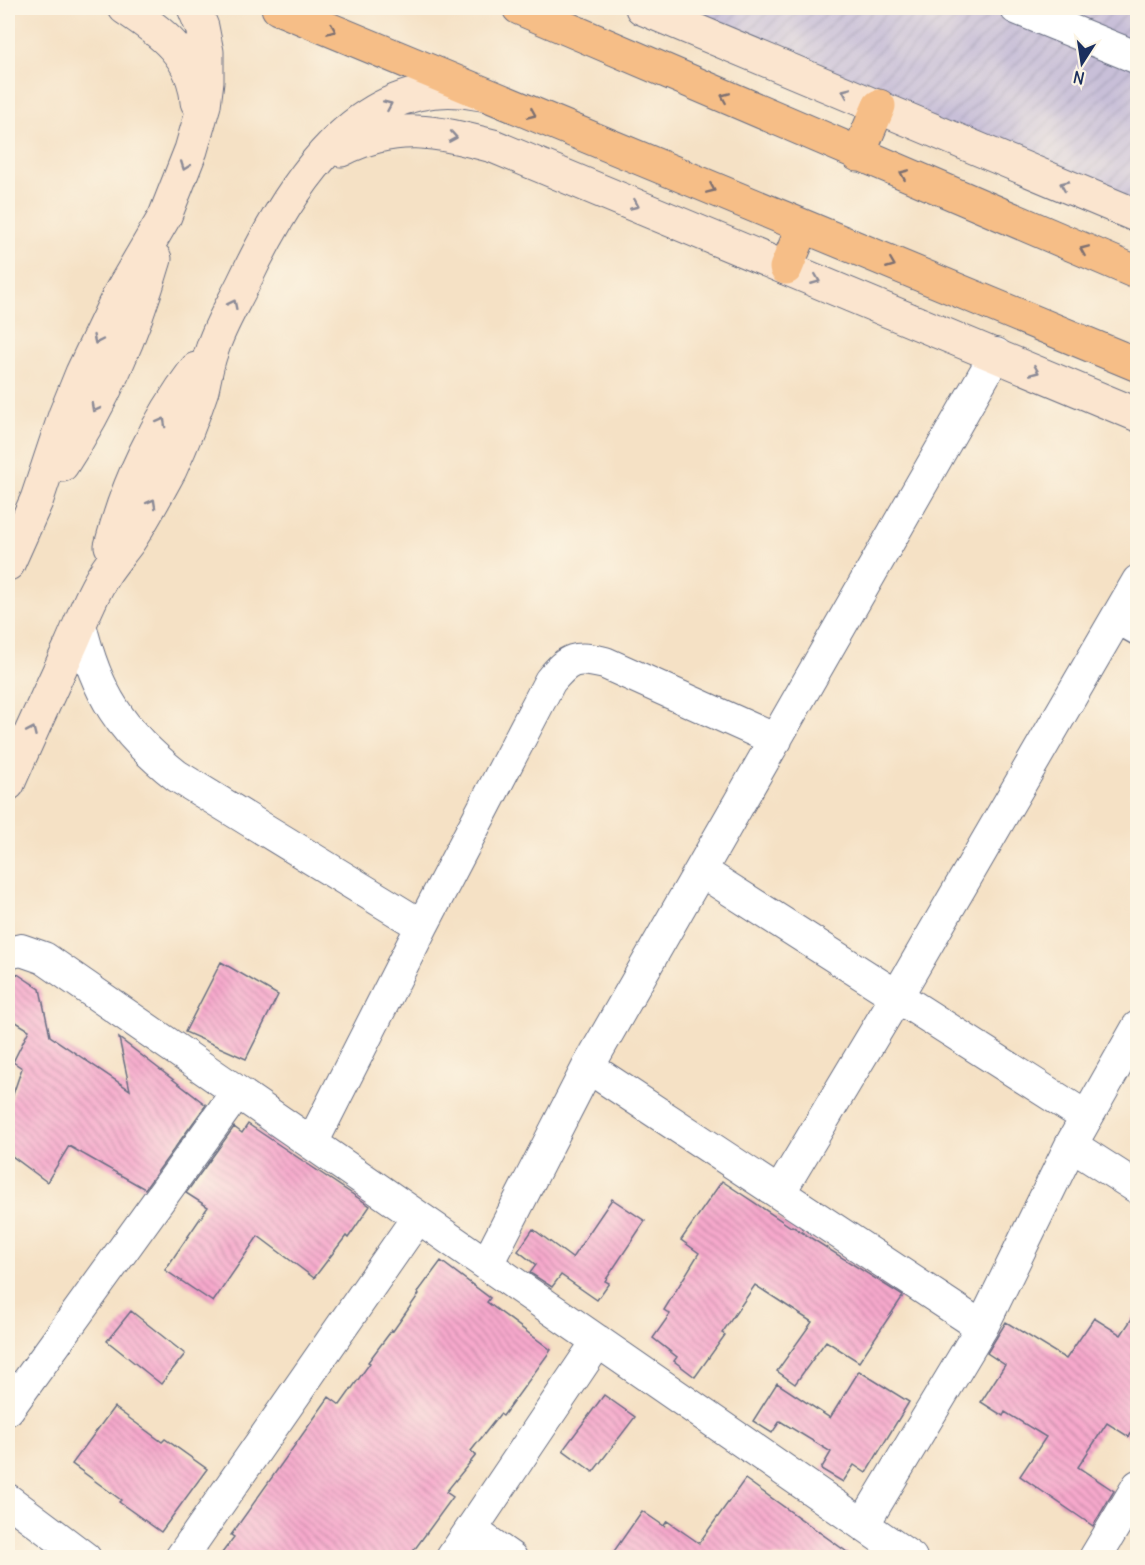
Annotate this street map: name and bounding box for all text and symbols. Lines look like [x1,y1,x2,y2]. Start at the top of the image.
one-way arrow [326,23,337,35]
north arrow [1052,33,1112,93]
text: N [1071,67,1086,89]
one-way arrow [841,87,852,99]
one-way arrow [720,92,731,104]
one-way arrow [382,100,393,112]
one-way arrow [525,106,536,118]
one-way arrow [448,130,458,143]
one-way arrow [180,160,193,171]
one-way arrow [900,169,911,181]
one-way arrow [1060,180,1071,192]
one-way arrow [705,182,716,194]
one-way arrow [629,198,640,210]
one-way arrow [1079,246,1090,258]
one-way arrow [885,257,896,269]
one-way arrow [809,273,820,285]
one-way arrow [226,299,238,310]
one-way arrow [93,333,105,344]
one-way arrow [1028,364,1039,376]
one-way arrow [91,402,102,413]
one-way arrow [155,418,166,428]
one-way arrow [145,499,156,509]
one-way arrow [24,726,36,737]

